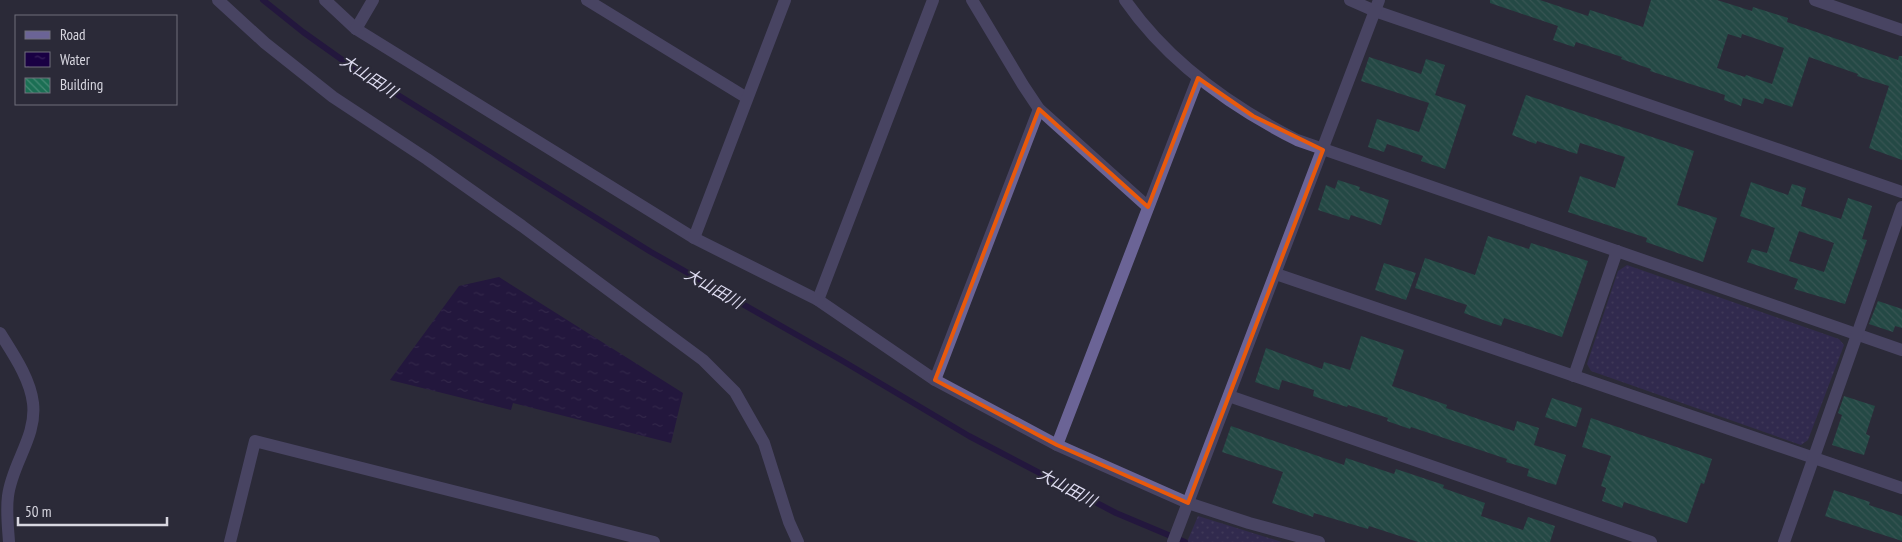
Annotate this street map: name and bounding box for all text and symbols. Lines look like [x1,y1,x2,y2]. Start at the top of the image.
legend [15,15,178,105]
text: Road [60,25,86,44]
text: Water [60,50,91,69]
water label: 大山田川 [337,50,403,103]
text: Building [60,75,103,94]
water label: 大山田川 [681,263,748,314]
water label: 大山田川 [1034,463,1102,512]
scale bar [18,494,166,526]
text: 50 m [25,502,51,521]

